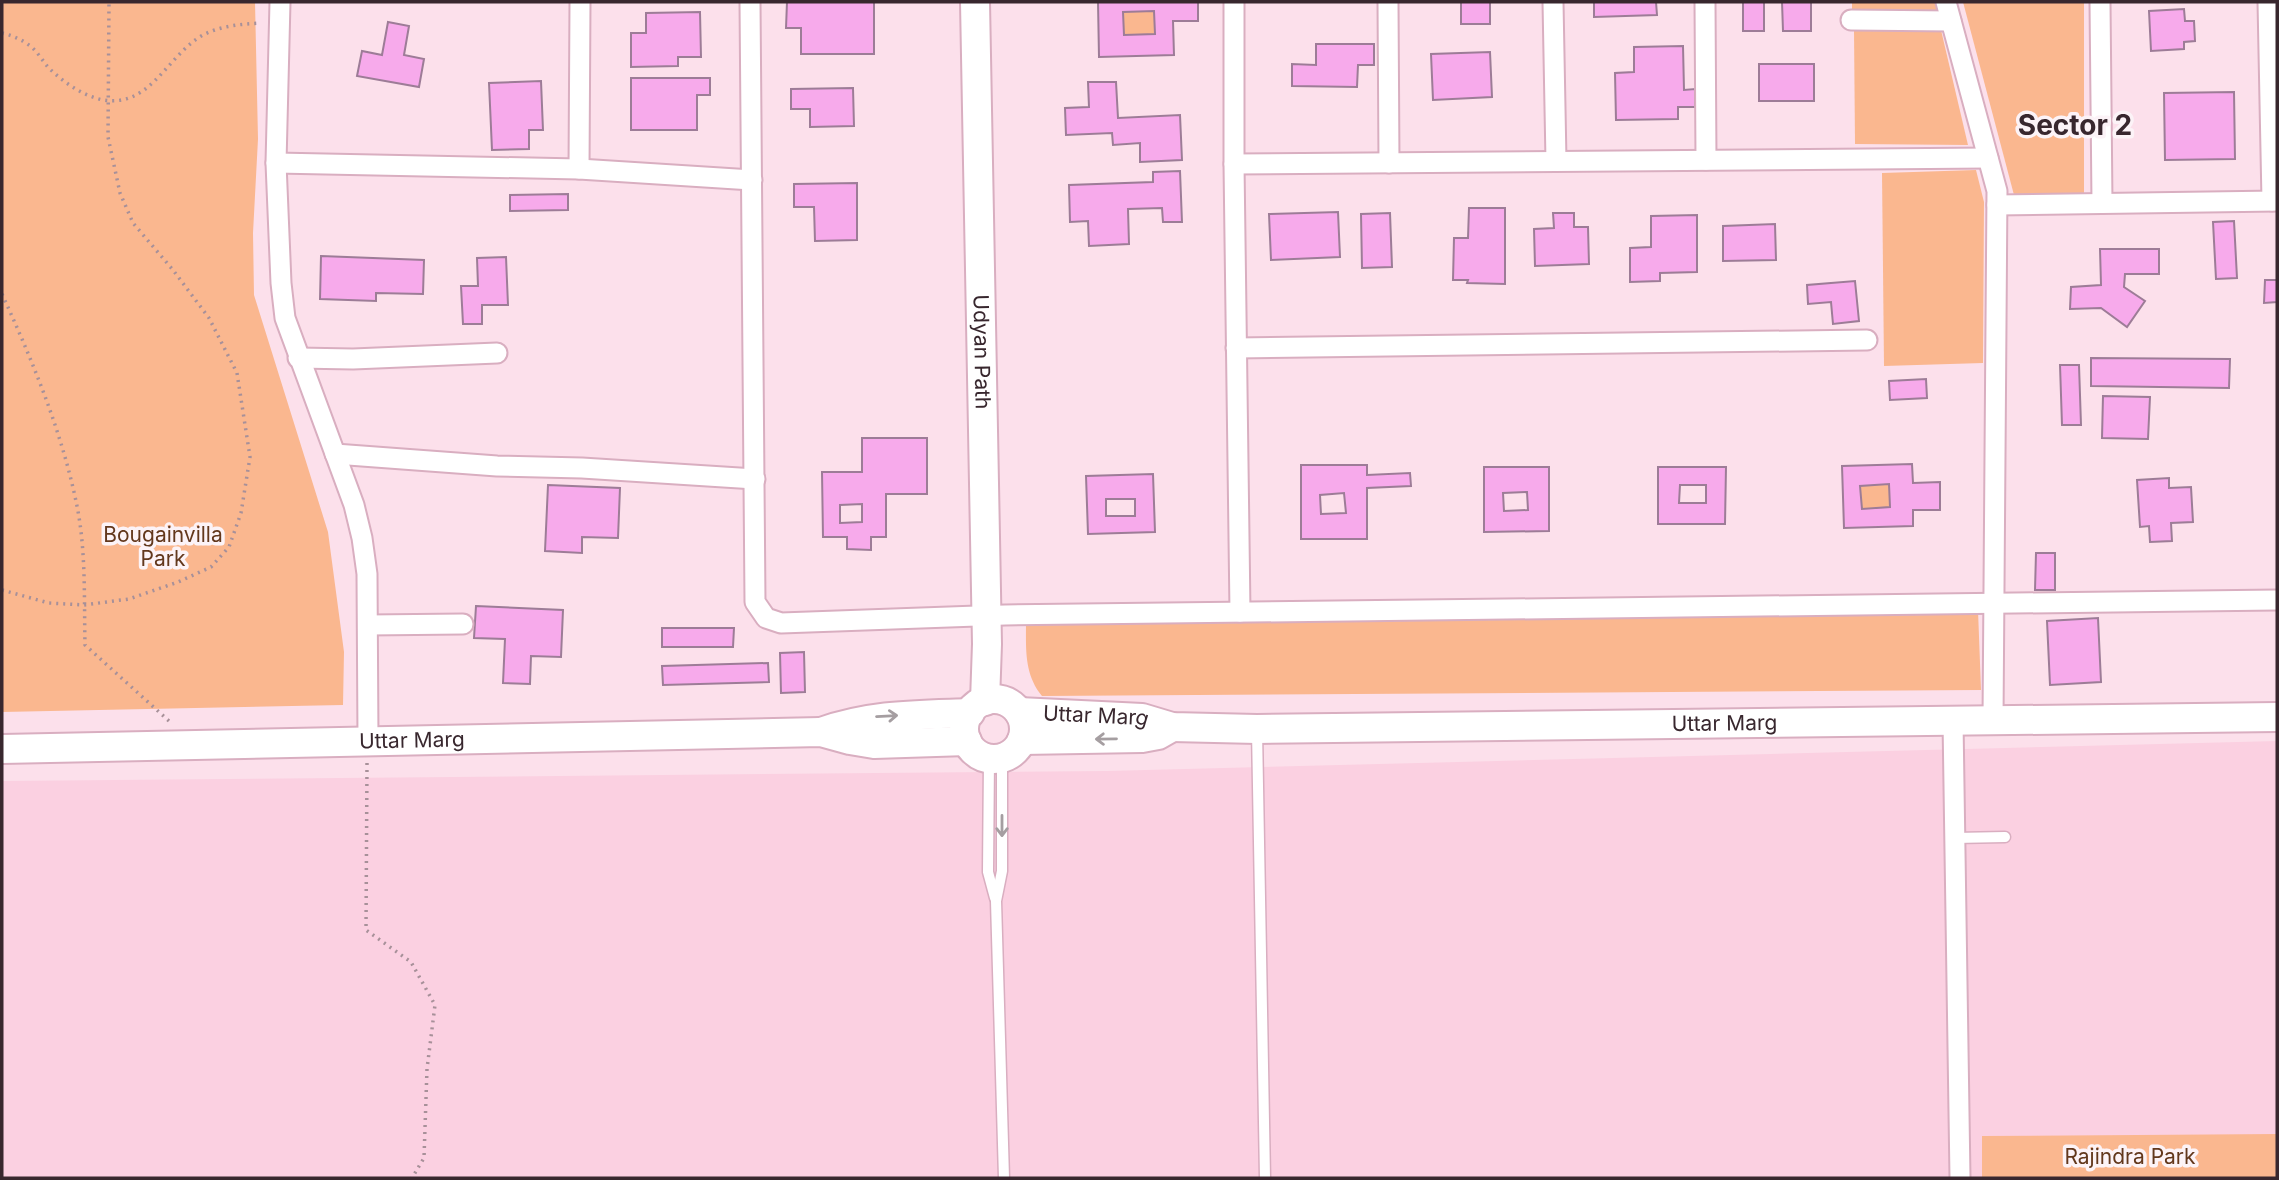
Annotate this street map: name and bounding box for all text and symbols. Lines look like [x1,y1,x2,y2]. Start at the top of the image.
district label: Sector 2 [2018,108,2132,142]
street label: Udyan Path [968,294,996,410]
park label: Bougainvilla Park [103,522,223,571]
street label: Uttar Marg [1042,700,1152,731]
one-way arrow [876,710,899,723]
street label: Uttar Marg [1671,710,1778,736]
street label: Uttar Marg [359,726,465,754]
one-way arrow [1095,732,1118,745]
one-way arrow [995,815,1009,838]
park label: Rajindra Park [2064,1144,2196,1169]

